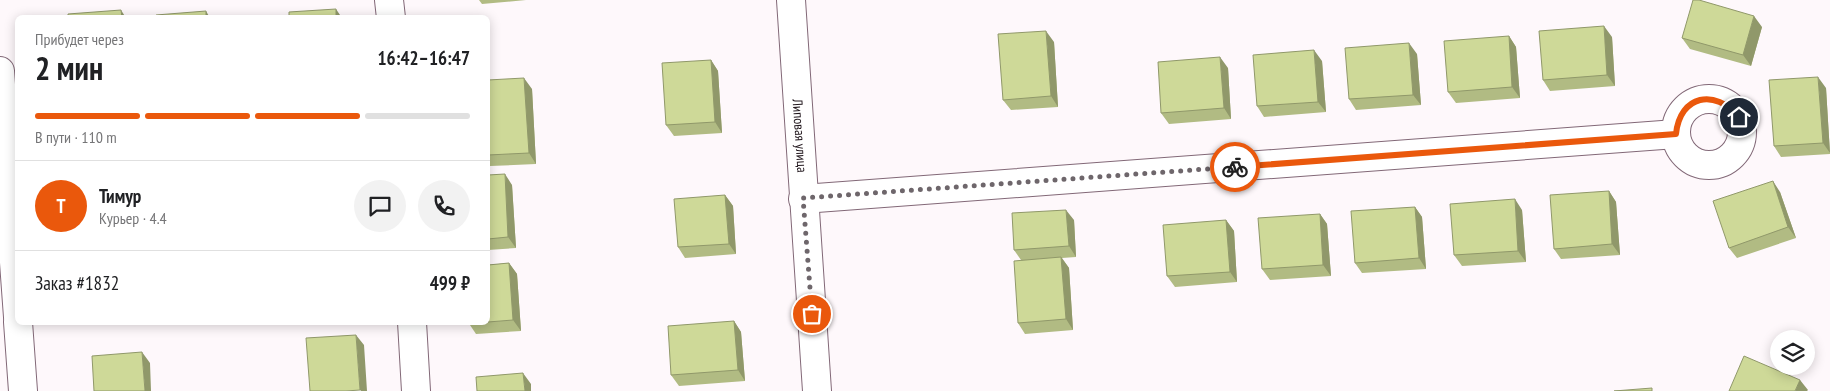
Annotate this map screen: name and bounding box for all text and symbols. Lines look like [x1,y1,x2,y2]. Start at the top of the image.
text: Прибудет через [35,29,124,49]
text: 16:42–16:47 [377,46,470,70]
text: 2 мин [35,47,103,89]
pin [1718,96,1760,138]
street label: Липовая улица [789,97,811,173]
icon: home [1725,103,1753,131]
text: В пути · 110 m [35,127,117,147]
courier [1210,142,1260,192]
icon: bike [1221,153,1249,181]
button: chat [354,180,406,232]
button: phone [418,180,470,232]
text: Тимур [99,184,141,208]
text: Т [56,194,66,218]
text: Курьер · 4.4 [99,208,167,228]
text: Заказ #1832 [35,271,119,295]
text: 499 ₽ [430,271,470,295]
pin [791,293,833,335]
icon: bag [798,300,826,328]
map controls [1770,330,1815,375]
button: layers [1770,330,1815,375]

